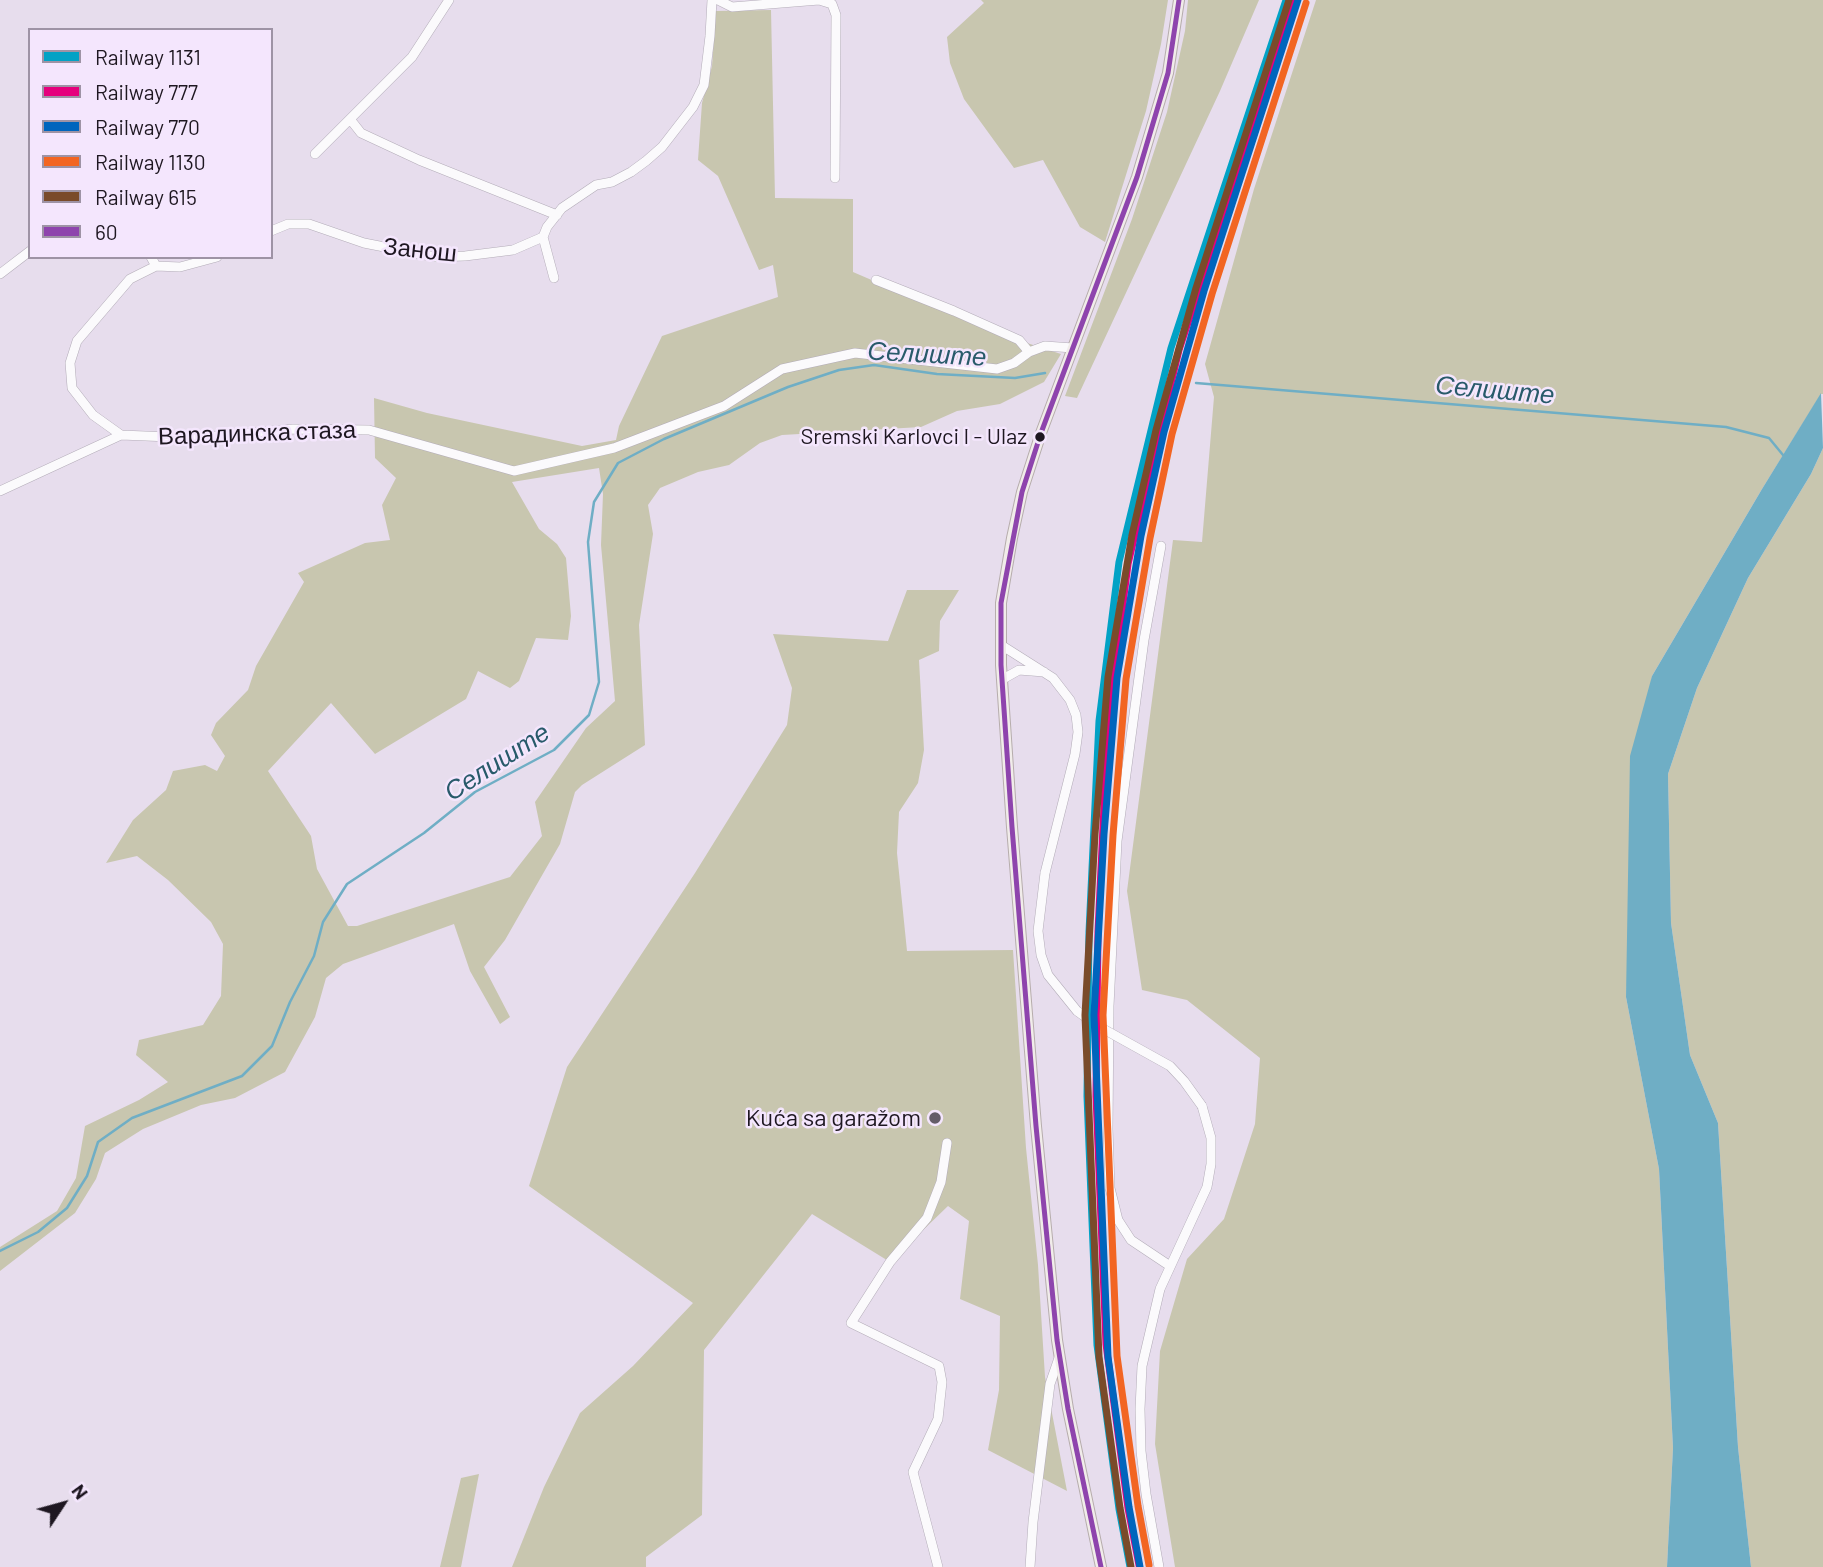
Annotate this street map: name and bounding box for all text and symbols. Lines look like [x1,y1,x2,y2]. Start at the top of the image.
legend [28,28,273,259]
text: Railway 1131 [95,44,201,69]
text: Railway 777 [95,79,198,104]
text: Railway 770 [95,114,200,139]
text: Railway 1130 [95,149,206,174]
text: Railway 615 [95,184,197,209]
text: 60 [95,219,118,244]
street label: Занош [382,232,458,268]
water label: Селиште [867,335,987,373]
water label: Селиште [1434,369,1556,411]
street label: Варадинска стаза [158,415,356,451]
place label: Sremski Karlovci I - Ulaz [800,424,1027,450]
marker: Sremski Karlovci I - Ulaz [1033,430,1047,444]
water label: Селиште [439,716,555,808]
place label: Kuća sa garažom [746,1104,921,1132]
marker: Kuća sa garažom [927,1110,943,1126]
north arrow [28,1469,98,1539]
text: N [67,1479,93,1503]

